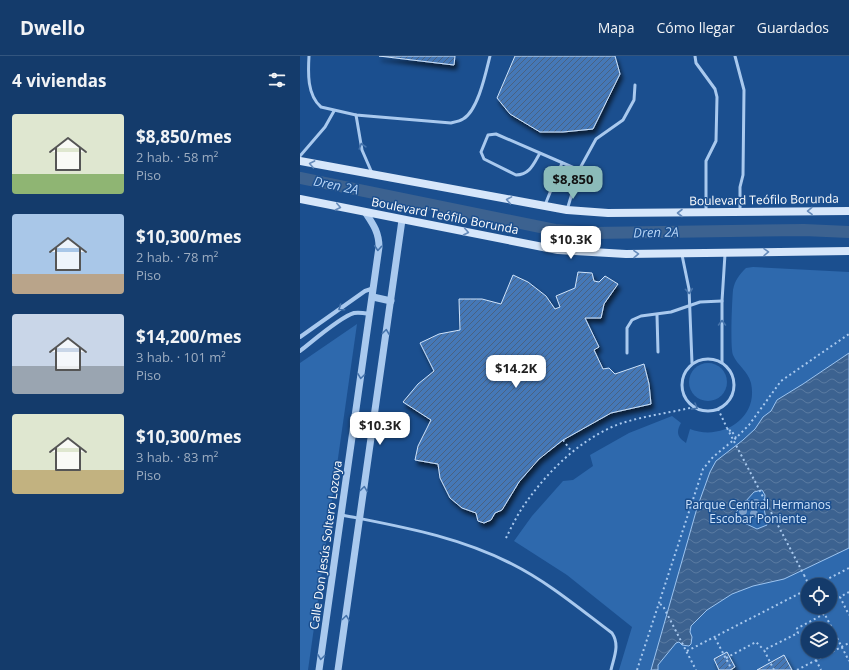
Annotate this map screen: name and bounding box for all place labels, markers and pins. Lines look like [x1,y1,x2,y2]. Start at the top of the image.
pin: $8,850 [540,166,606,200]
pin: $10.3K [538,226,604,260]
pin: $14.2K [483,355,549,389]
pin: $10.3K [347,412,413,446]

